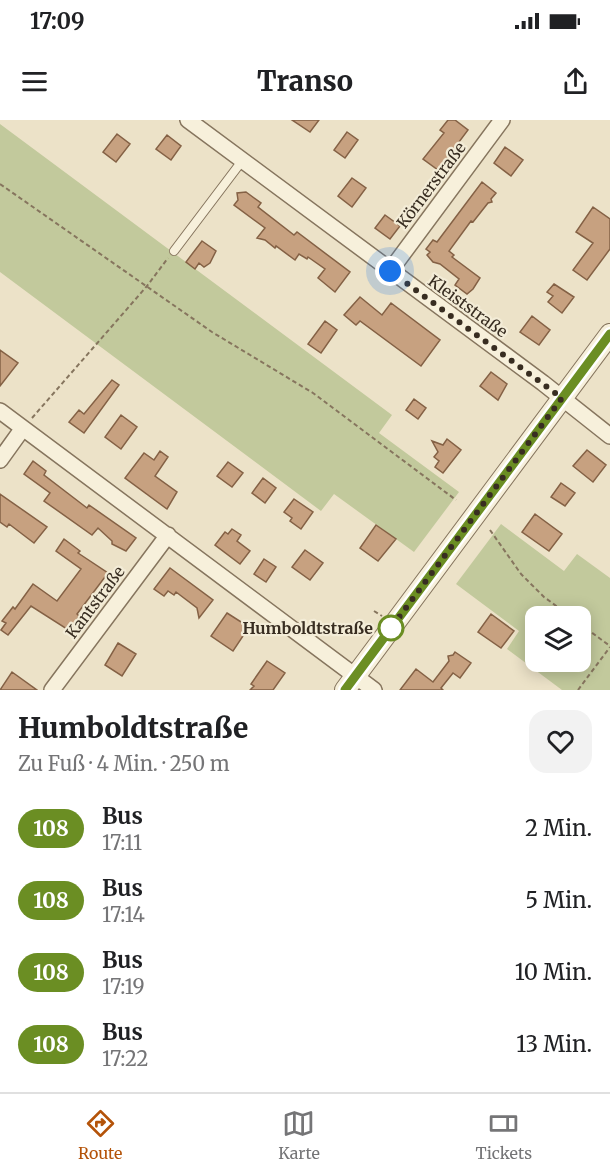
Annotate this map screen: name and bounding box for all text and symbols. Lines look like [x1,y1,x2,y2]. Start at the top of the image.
text: 17:09 [30,7,85,35]
text: Transo [257,64,353,98]
icon: menu [18,65,51,98]
icon: share [559,65,592,98]
street label: Körnerstraße [392,138,470,232]
your location [375,256,405,286]
street label: Kleiststraße [424,271,512,341]
street label: Kantstraße [61,562,129,642]
map controls [525,606,591,672]
button: layers [525,606,591,672]
marker: Humboldtstraße [378,615,404,641]
place label: Humboldtstraße [243,618,373,638]
text: Humboldtstraße [18,710,248,746]
button: heart [529,710,592,773]
text: Zu Fuß · 4 Min. · 250 m [18,751,230,776]
text: Bus [102,802,143,830]
text: 2 Min. [525,814,592,842]
text: 108 [33,815,69,842]
text: 17:11 [102,830,142,855]
text: Bus [102,874,143,902]
text: 5 Min. [525,886,592,914]
text: 108 [33,887,69,914]
text: 17:14 [102,902,145,927]
text: Bus [102,946,143,974]
text: 10 Min. [515,958,592,986]
text: 108 [33,959,69,986]
text: 17:19 [102,974,145,999]
text: Bus [102,1018,143,1046]
text: 13 Min. [516,1030,592,1058]
text: 108 [33,1031,69,1058]
text: 17:22 [102,1046,148,1071]
tab: Route [78,1107,122,1163]
tab: Karte [278,1107,320,1163]
tab: Tickets [476,1107,532,1163]

